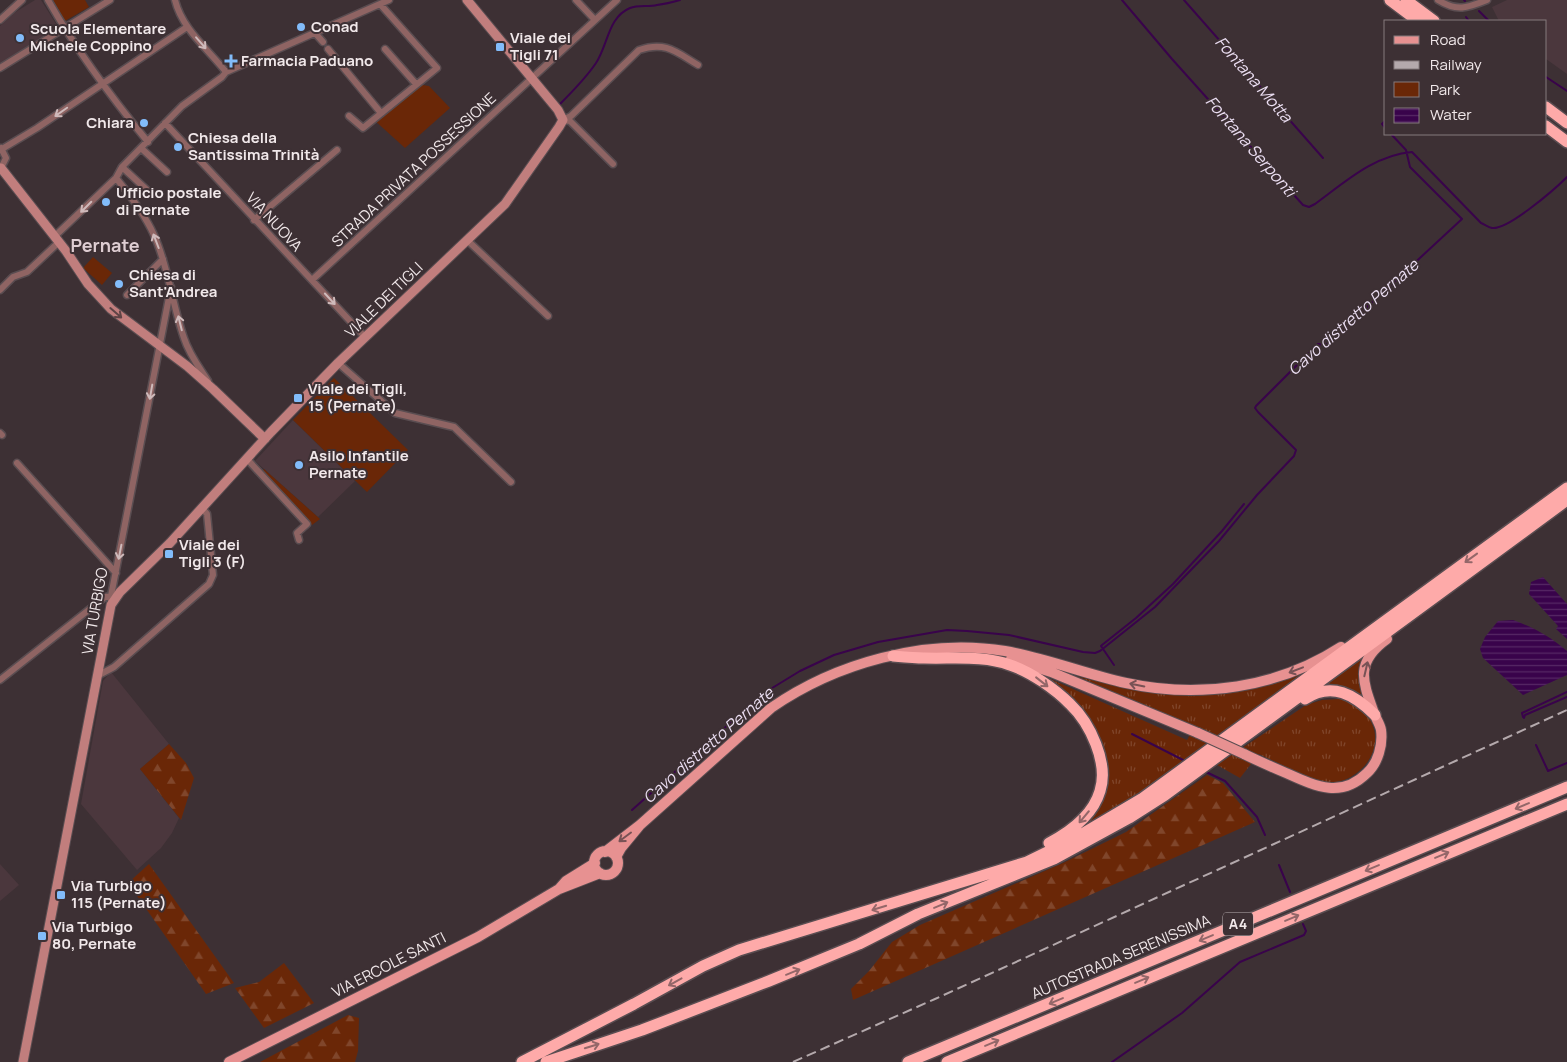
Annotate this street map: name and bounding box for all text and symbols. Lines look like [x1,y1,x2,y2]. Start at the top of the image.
place label: Conad [311,16,359,37]
place label: Scuola Elementare Michele Coppino [30,18,166,56]
legend [1384,20,1547,135]
marker: Conad [295,21,307,33]
place label: Viale dei Tigli 71 [510,27,571,65]
text: Road [1430,29,1466,50]
water label: Fontana Motta [1210,31,1298,128]
marker: Scuola Elementare Michele Coppino [14,32,26,44]
one-way arrow [195,36,206,49]
marker: Viale dei Tigli 71 [494,41,506,53]
place label: Farmacia Paduano [241,50,373,71]
text: Railway [1430,54,1482,75]
marker: Farmacia Paduano [225,55,237,67]
text: Park [1430,79,1460,100]
street label: STRADA PRIVATA POSSESSIONE [327,88,500,252]
water label: Fontana Serponti [1201,91,1303,203]
text: Water [1430,104,1472,125]
one-way arrow [55,107,69,117]
place label: Chiara [86,112,134,133]
marker: Chiara [138,117,150,129]
place label: Chiesa della Santissima Trinità [188,127,319,165]
marker: Chiesa della Santissima Trinità [172,141,184,153]
place label: Ufficio postale di Pernate [116,182,222,220]
street label: VIA NUOVA [242,188,308,256]
marker: Ufficio postale di Pernate [100,196,112,208]
one-way arrow [79,201,92,213]
district label: Pernate [70,233,140,257]
one-way arrow [151,234,160,249]
water label: Cavo distretto Pernate [1283,253,1424,380]
street label: VIALE DEI TIGLI [340,257,427,342]
place label: Chiesa di Sant'Andrea [129,264,217,302]
marker: Chiesa di Sant'Andrea [113,278,125,290]
one-way arrow [324,293,336,306]
one-way arrow [110,308,123,319]
one-way arrow [175,315,184,331]
place label: Viale dei Tigli, 15 (Pernate) [308,378,407,416]
one-way arrow [145,384,155,400]
marker: Viale dei Tigli, 15 (Pernate) [292,392,304,404]
place label: Asilo Infantile Pernate [309,445,409,483]
marker: Asilo Infantile Pernate [293,459,305,471]
place label: Viale dei Tigli 3 (F) [179,534,246,572]
one-way arrow [114,543,124,559]
marker: Viale dei Tigli 3 (F) [163,548,175,560]
one-way arrow [1465,553,1478,564]
street label: VIA TURBIGO [77,566,113,656]
one-way arrow [1362,661,1371,677]
one-way arrow [1289,666,1305,675]
one-way arrow [1035,677,1049,687]
one-way arrow [1129,680,1145,689]
water label: Cavo distretto Pernate [638,681,779,808]
one-way arrow [1515,802,1530,811]
one-way arrow [1078,810,1089,823]
one-way arrow [618,831,631,842]
one-way arrow [1434,850,1449,860]
one-way arrow [1365,864,1380,874]
place label: Via Turbigo 115 (Pernate) [71,875,167,913]
marker: Via Turbigo 115 (Pernate) [55,889,67,901]
one-way arrow [932,900,948,909]
one-way arrow [871,903,887,913]
street label: AUTOSTRADA SERENISSIMA [1028,909,1214,1004]
road number: A4 [1223,912,1253,936]
one-way arrow [1284,913,1299,922]
place label: Via Turbigo 80, Pernate [52,916,136,954]
street label: VIA ERCOLE SANTI [328,927,449,1002]
marker: Via Turbigo 80, Pernate [36,930,48,942]
one-way arrow [1199,933,1214,943]
one-way arrow [784,967,800,976]
one-way arrow [1134,975,1149,985]
one-way arrow [668,977,683,987]
one-way arrow [1049,996,1064,1006]
one-way arrow [984,1038,999,1048]
one-way arrow [584,1041,600,1051]

